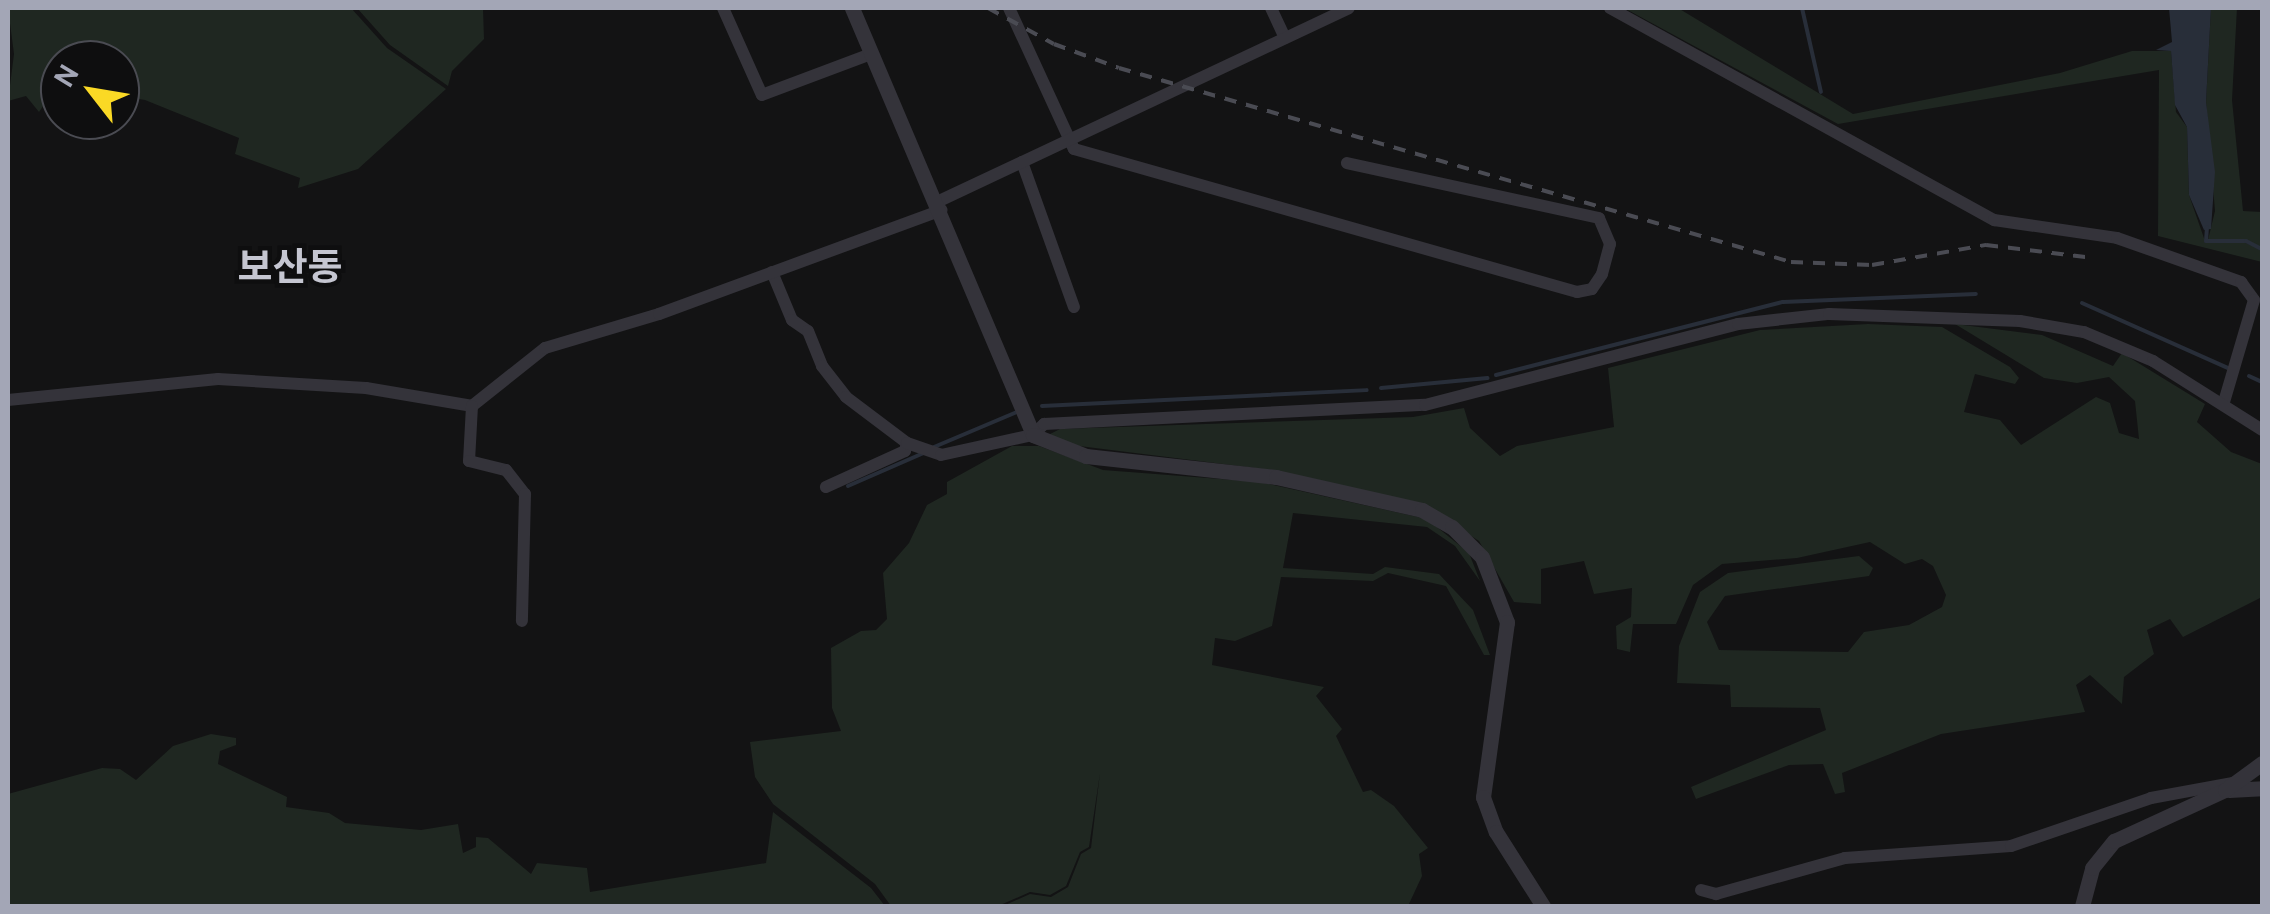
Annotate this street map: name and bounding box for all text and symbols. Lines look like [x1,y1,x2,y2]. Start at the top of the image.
north arrow [40,40,140,140]
text: N [46,58,86,93]
district label: 보산동 [238,244,342,290]

